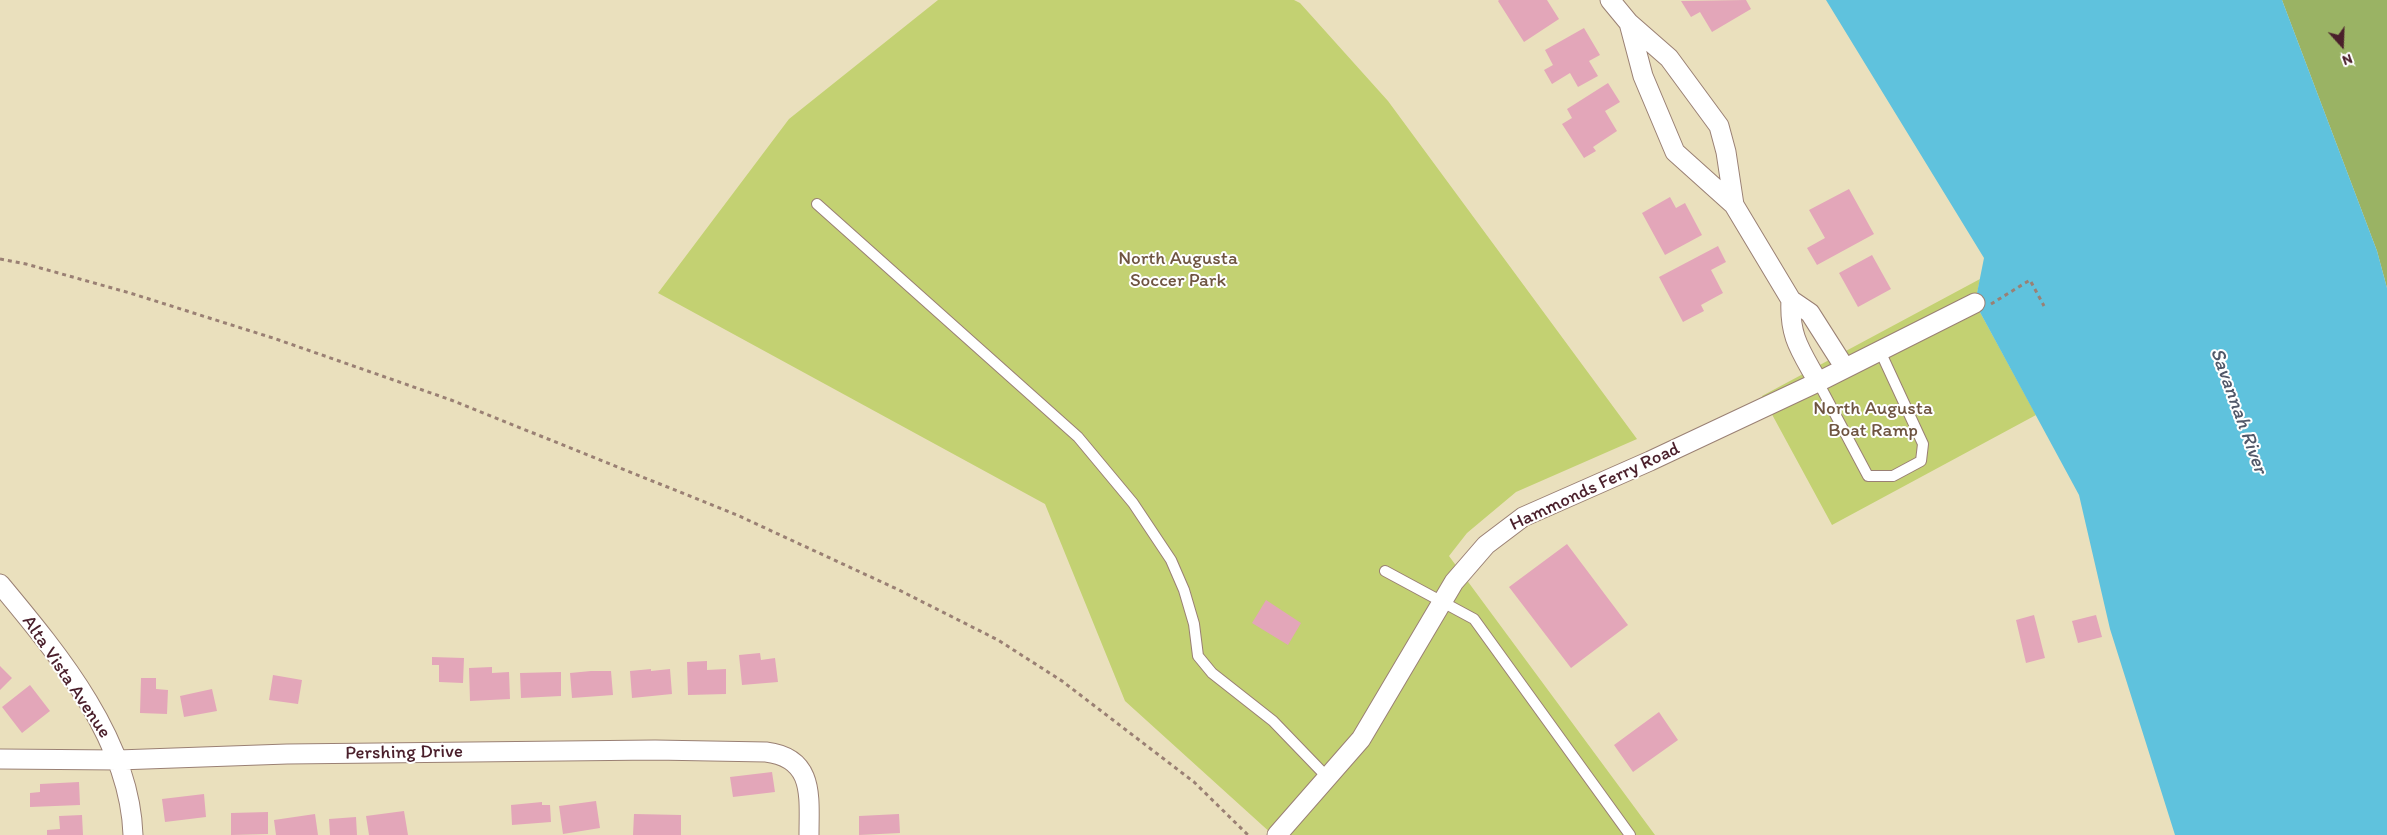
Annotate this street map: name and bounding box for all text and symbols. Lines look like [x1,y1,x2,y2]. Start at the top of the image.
north arrow [2317,20,2367,70]
text: N [2340,50,2355,69]
park label: North Augusta Soccer Park [1118,248,1238,292]
water label: Savannah River [2204,345,2272,477]
park label: North Augusta Boat Ramp [1813,398,1933,442]
street label: Hammonds Ferry Road [1506,438,1684,536]
street label: Alta Vista Avenue [16,611,116,743]
street label: Pershing Drive [345,741,463,765]

